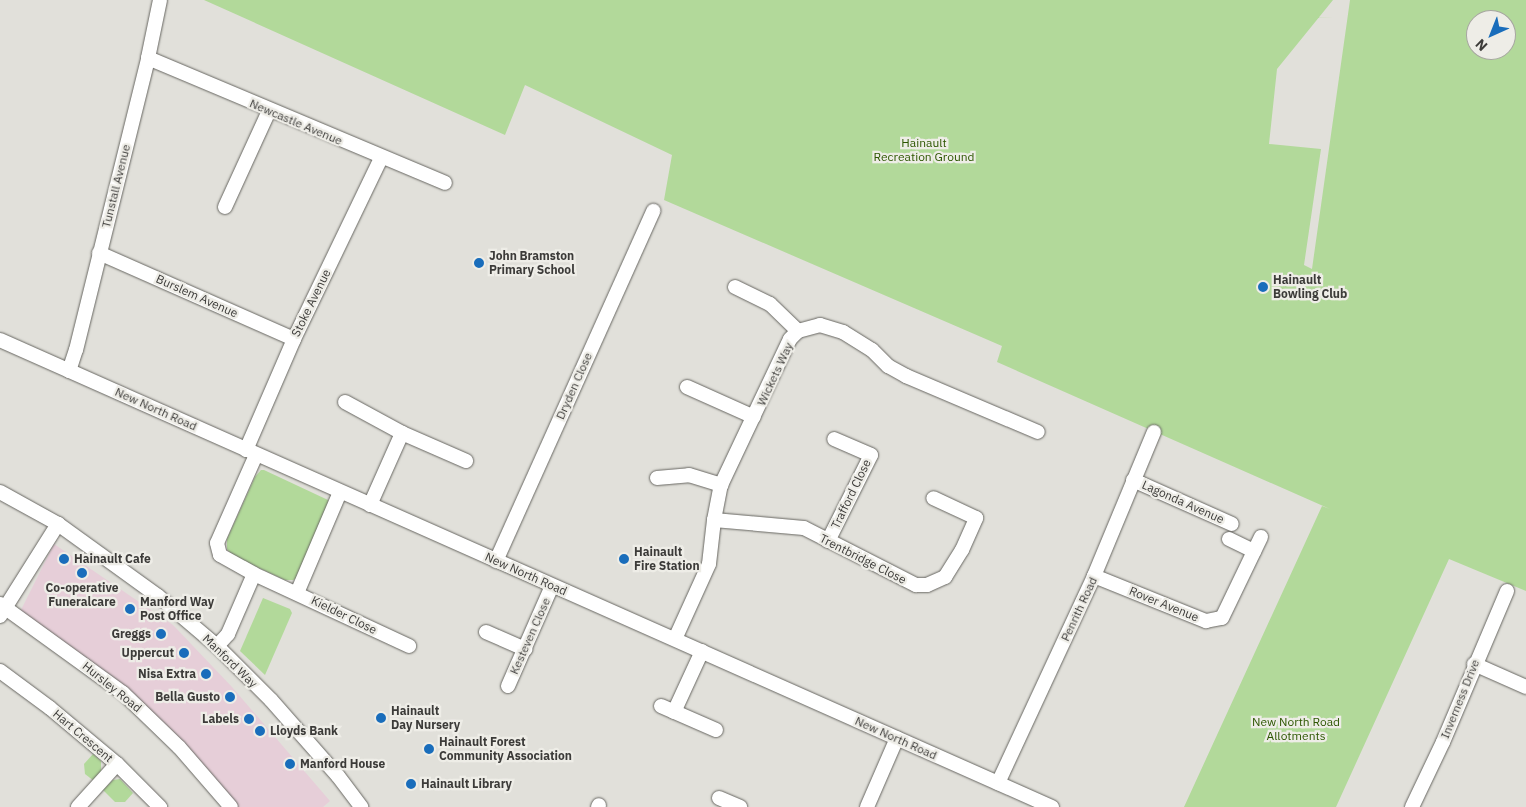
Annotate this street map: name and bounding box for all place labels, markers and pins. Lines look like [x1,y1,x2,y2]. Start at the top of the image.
place label: John Bramston Primary School [489,249,575,277]
marker: John Bramston Primary School [473,257,485,269]
place label: Hainault Bowling Club [1273,273,1347,301]
marker: Hainault Bowling Club [1257,281,1269,293]
place label: Hainault Fire Station [634,545,700,573]
place label: Hainault Cafe [74,552,151,566]
marker: Hainault Cafe [58,553,70,565]
marker: Hainault Fire Station [618,553,630,565]
marker: Co-operative Funeralcare [76,567,88,579]
place label: Co-operative Funeralcare [45,581,119,609]
place label: Manford Way Post Office [140,595,214,623]
marker: Manford Way Post Office [124,603,136,615]
place label: Greggs [111,627,151,641]
marker: Greggs [155,628,167,640]
place label: Uppercut [122,646,174,660]
marker: Uppercut [178,647,190,659]
place label: Nisa Extra [138,667,196,681]
marker: Nisa Extra [200,668,212,680]
place label: Bella Gusto [155,690,220,704]
marker: Bella Gusto [224,691,236,703]
place label: Hainault Day Nursery [391,704,460,732]
place label: Labels [202,712,239,726]
marker: Hainault Day Nursery [375,712,387,724]
marker: Labels [243,713,255,725]
place label: Lloyds Bank [270,724,338,738]
marker: Lloyds Bank [254,725,266,737]
place label: Hainault Forest Community Association [439,735,572,763]
marker: Hainault Forest Community Association [423,743,435,755]
place label: Manford House [300,757,385,771]
marker: Manford House [284,758,296,770]
place label: Hainault Library [421,777,512,791]
marker: Hainault Library [405,778,417,790]

